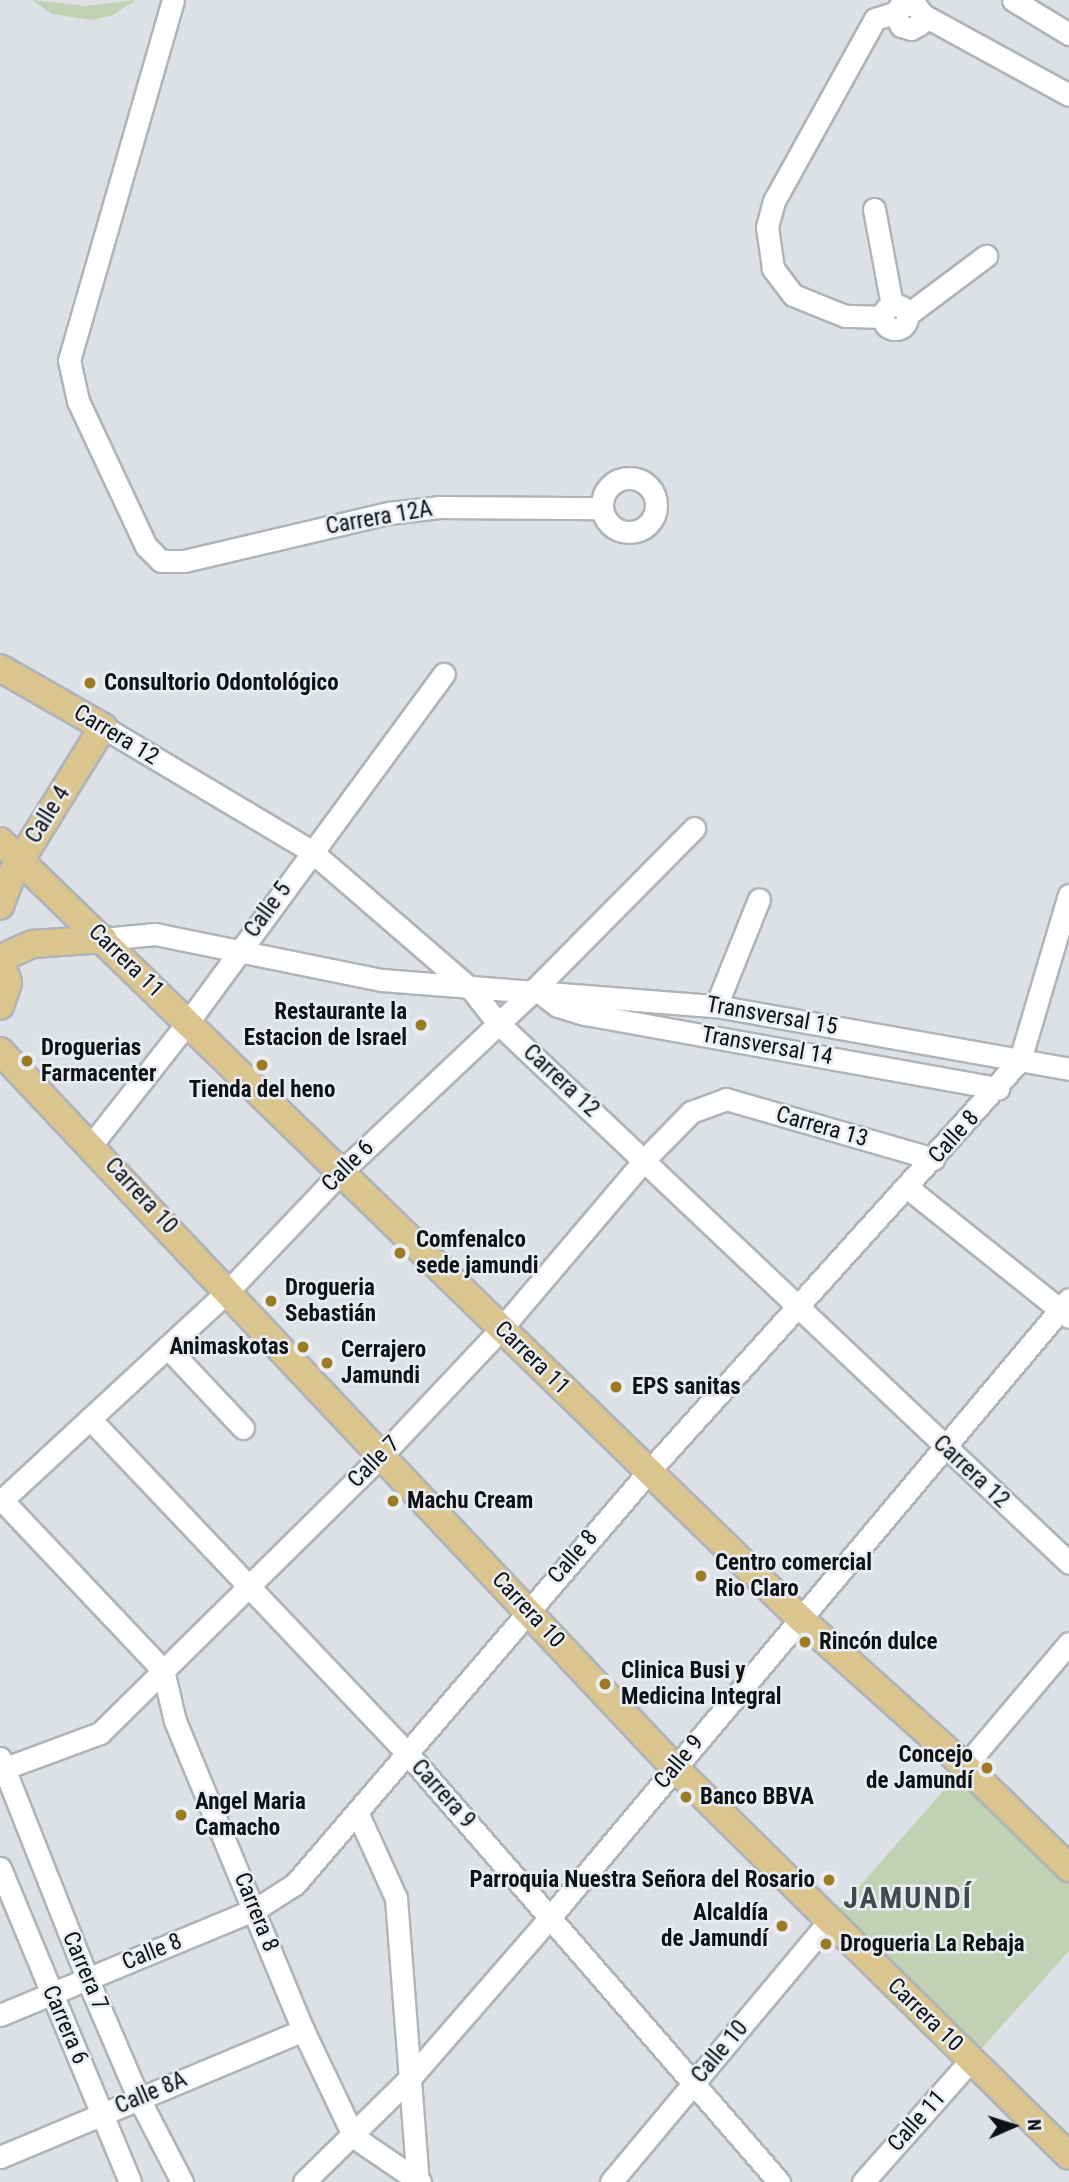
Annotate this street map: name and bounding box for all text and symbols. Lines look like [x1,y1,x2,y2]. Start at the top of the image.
street label: Carrera 12A [324,495,434,541]
place label: Consultorio Odontológico [104,669,339,697]
marker: Consultorio Odontológico [82,675,98,691]
street label: Carrera 12 [69,699,163,771]
street label: Calle 4 [20,781,76,849]
street label: Calle 5 [239,877,297,943]
street label: Carrera 11 [83,918,169,1004]
street label: Transversal 15 [704,991,840,1041]
place label: Restaurante la Estacion de Israel [244,998,407,1052]
marker: Restaurante la Estacion de Israel [413,1017,429,1033]
street label: Transversal 14 [699,1021,835,1071]
place label: Droguerias Farmacenter [41,1034,156,1088]
street label: Carrera 12 [517,1039,605,1123]
marker: Droguerias Farmacenter [19,1053,35,1069]
marker: Tienda del heno [254,1057,270,1073]
place label: Tienda del heno [189,1076,335,1104]
street label: Carrera 13 [773,1101,871,1153]
street label: Calle 8 [923,1105,985,1169]
street label: Calle 6 [316,1134,380,1198]
street label: Carrera 10 [99,1152,183,1240]
place label: Comfenalco sede jamundi [416,1226,539,1280]
marker: Comfenalco sede jamundi [390,1243,410,1263]
place label: Drogueria Sebastián [285,1274,376,1328]
marker: Drogueria Sebastián [263,1293,279,1309]
street label: Carrera 11 [489,1315,575,1401]
place label: Animaskotas [170,1333,289,1361]
place label: Cerrajero Jamundi [341,1336,426,1390]
marker: Animaskotas [295,1339,311,1355]
marker: Cerrajero Jamundi [319,1355,335,1371]
place label: EPS sanitas [632,1373,741,1401]
marker: EPS sanitas [606,1377,626,1397]
street label: Calle 7 [342,1430,406,1494]
street label: Carrera 12 [927,1430,1015,1514]
place label: Machu Cream [407,1487,533,1515]
marker: Machu Cream [385,1493,401,1509]
street label: Calle 8 [542,1525,604,1589]
place label: Centro comercial Rio Claro [715,1549,872,1603]
street label: Carrera 10 [486,1566,570,1654]
marker: Centro comercial Rio Claro [693,1568,709,1584]
place label: Rincón dulce [819,1628,938,1656]
marker: Rincón dulce [797,1634,813,1650]
place label: Clinica Busi y Medicina Integral [621,1657,782,1711]
marker: Clinica Busi y Medicina Integral [595,1674,615,1694]
street label: Calle 9 [648,1729,710,1795]
place label: Concejo de Jamundí [866,1741,973,1795]
street label: Carrera 9 [405,1754,481,1834]
marker: Concejo de Jamundí [979,1760,995,1776]
place label: Banco BBVA [700,1783,814,1811]
place label: Angel Maria Camacho [195,1788,306,1842]
marker: Banco BBVA [678,1789,694,1805]
marker: Angel Maria Camacho [173,1807,189,1823]
place label: Parroquia Nuestra Señora del Rosario [470,1866,815,1894]
street label: Carrera 8 [228,1868,284,1956]
marker: Parroquia Nuestra Señora del Rosario [821,1872,837,1888]
district label: JAMUNDÍ [844,1880,972,1916]
place label: Alcaldía de Jamundí [661,1899,768,1953]
marker: Alcaldía de Jamundí [774,1918,790,1934]
street label: Carrera 7 [56,1927,114,2015]
street label: Calle 8 [118,1928,186,1976]
place label: Drogueria La Rebaja [840,1930,1025,1958]
marker: Drogueria La Rebaja [818,1936,834,1952]
street label: Carrera 10 [882,1972,968,2058]
street label: Carrera 6 [36,1981,94,2069]
street label: Calle 10 [686,2015,754,2089]
street label: Calle 8A [111,2066,191,2120]
street label: Calle 11 [882,2085,952,2157]
north arrow [978,2091,1048,2161]
text: N [1023,2118,1046,2131]

